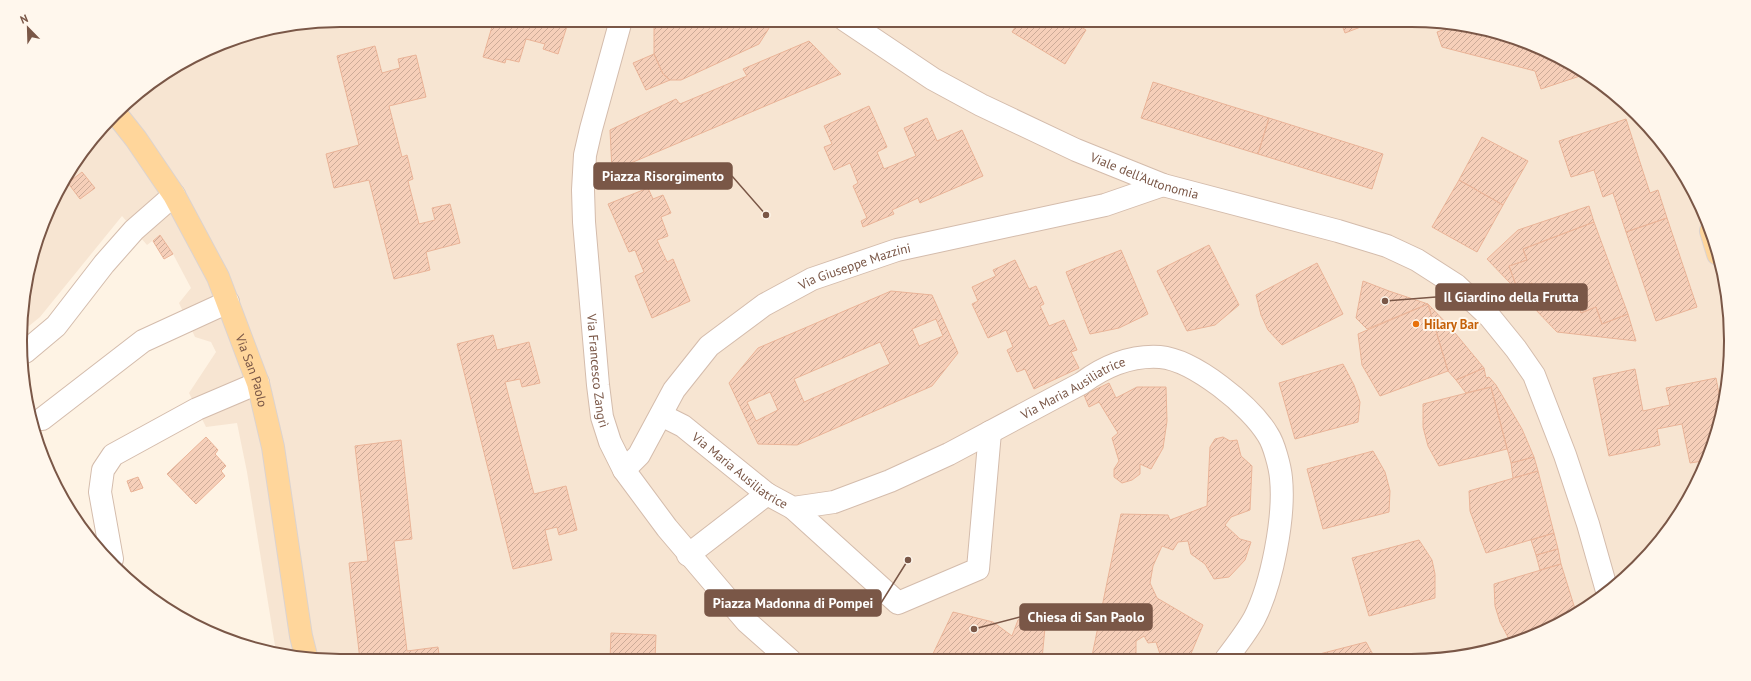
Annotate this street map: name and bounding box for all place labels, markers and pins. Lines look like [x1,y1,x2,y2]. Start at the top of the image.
callout: Piazza Risorgimento [594,163,732,189]
callout: Il Giardino della Frutta [1436,284,1587,310]
place label: Hilary Bar [1424,316,1479,333]
marker: Hilary Bar [1411,319,1421,329]
callout: Piazza Madonna di Pompei [705,590,881,616]
callout: Chiesa di San Paolo [1020,604,1152,630]

